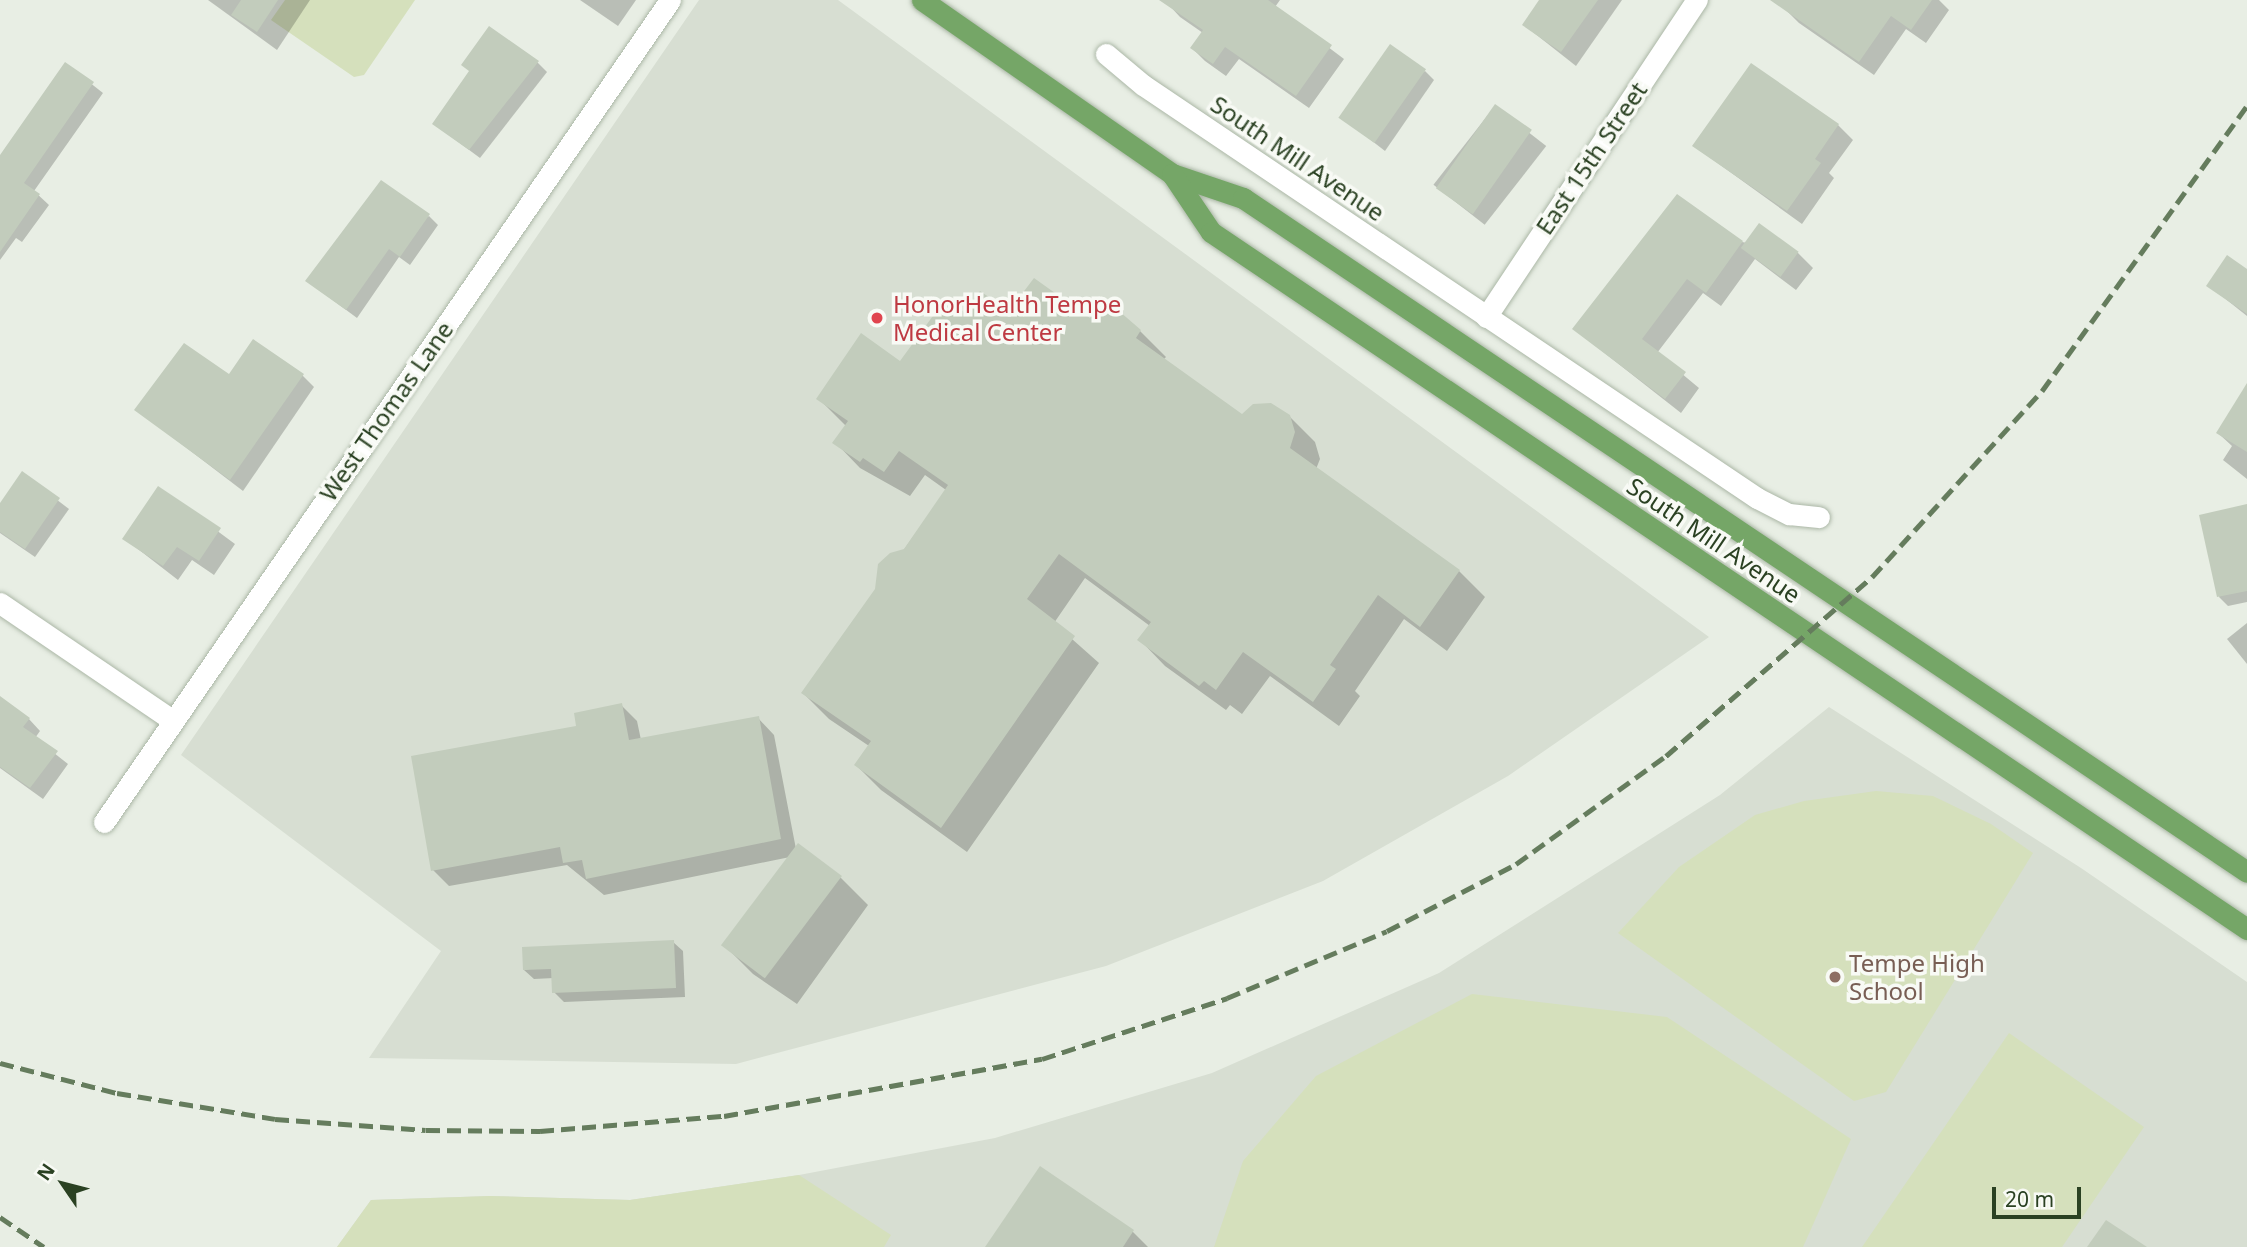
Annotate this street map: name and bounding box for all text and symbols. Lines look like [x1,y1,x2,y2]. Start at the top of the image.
street label: East 15th Street [1529,76,1653,240]
street label: South Mill Avenue [1206,89,1390,227]
place label: HonorHealth Tempe Medical Center [893,290,1121,346]
marker: HonorHealth Tempe Medical Center [867,308,887,328]
street label: West Thomas Lane [313,316,459,506]
street label: South Mill Avenue [1622,471,1806,609]
place label: Tempe High School [1849,949,1985,1005]
marker: Tempe High School [1827,969,1843,985]
north arrow [28,1149,98,1219]
text: N [31,1158,61,1186]
scale bar [1995,1174,2084,1218]
text: 20 m [2005,1185,2054,1213]

